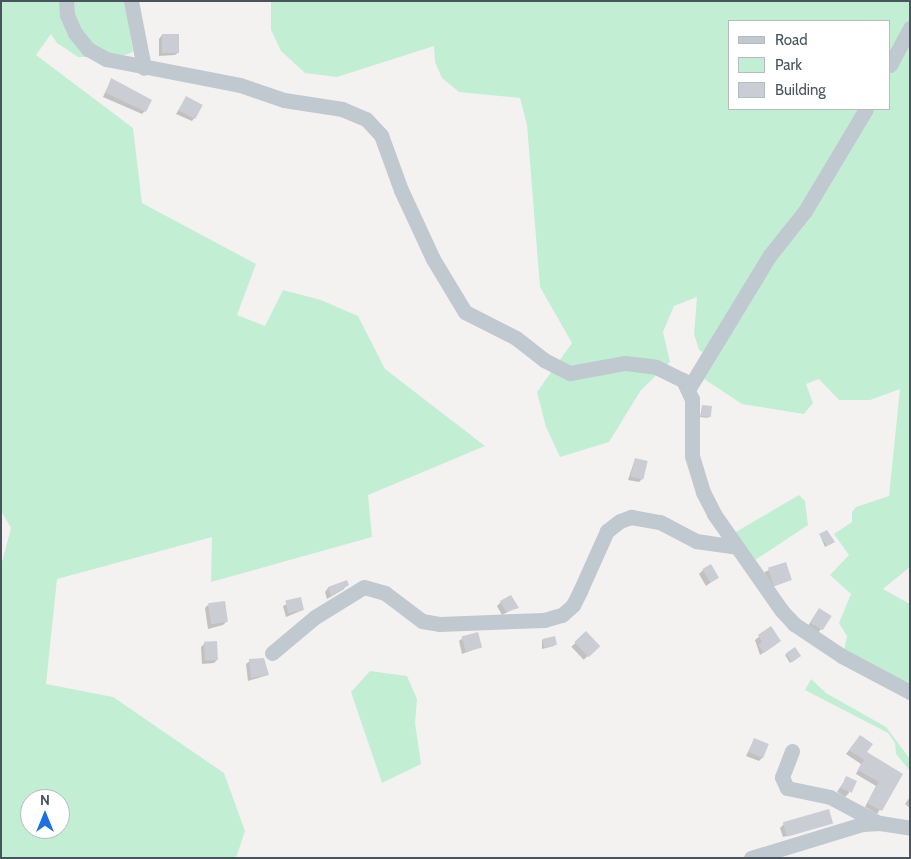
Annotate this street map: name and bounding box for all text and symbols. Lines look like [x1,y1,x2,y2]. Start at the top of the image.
legend [728,20,891,110]
text: Road [775,31,808,49]
text: Park [775,56,802,74]
text: Building [775,81,826,99]
north arrow [20,789,70,839]
text: N [40,791,50,809]

